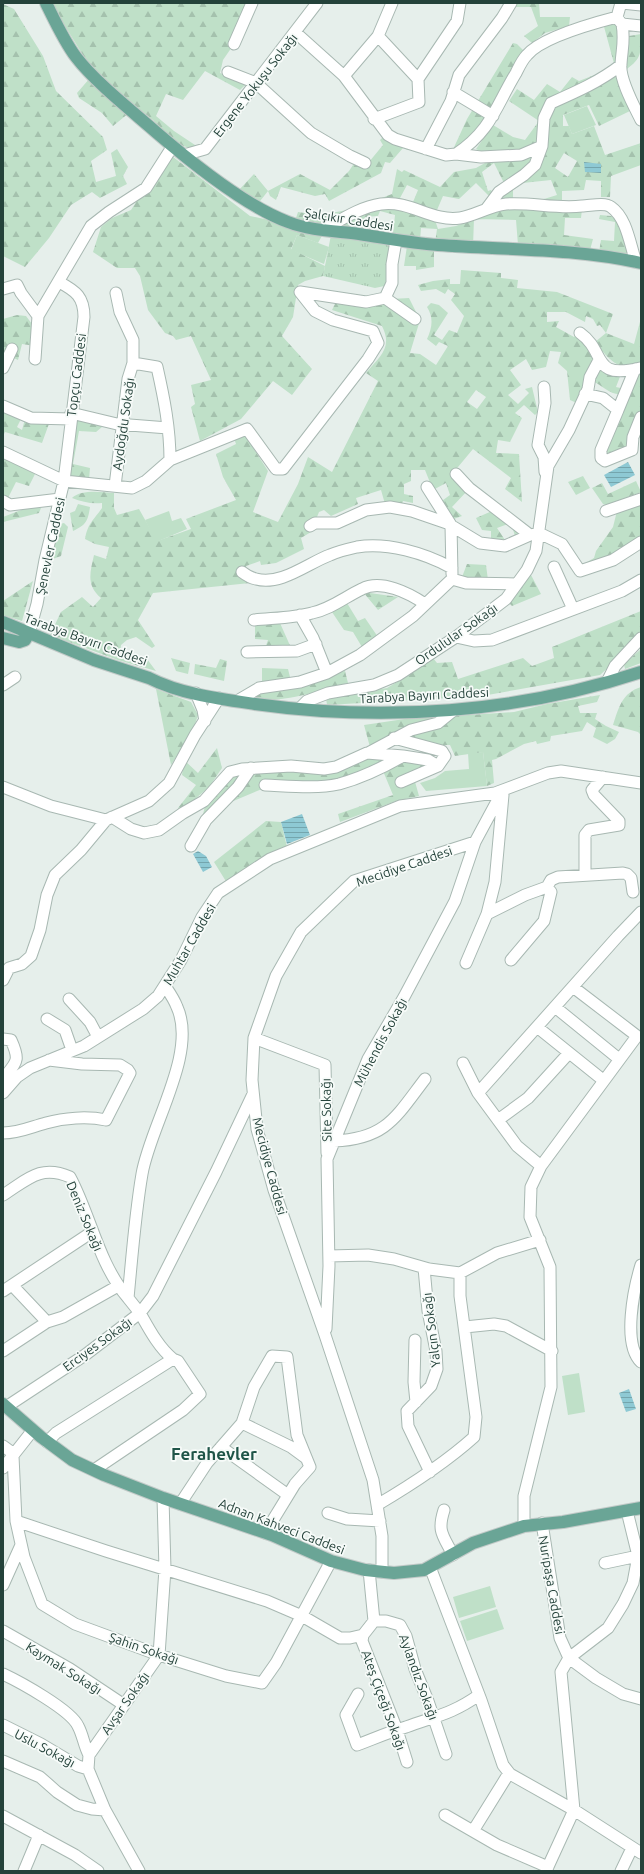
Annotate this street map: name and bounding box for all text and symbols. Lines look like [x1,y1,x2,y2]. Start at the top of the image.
street label: Ergene Yokuşu Sokağı [210,31,300,139]
street label: Şalçıkır Caddesi [304,205,394,233]
street label: Topçu Caddesi [64,332,88,418]
street label: Aydoğdu Sokağı [110,377,136,471]
street label: Şenevler Caddesi [33,496,67,596]
street label: Ordulular Sokağı [412,600,500,668]
street label: Tarabya Bayırı Caddesi [23,610,149,668]
street label: Tarabya Bayırı Caddesi [359,685,489,705]
street label: Mecidiye Caddesi [354,843,454,889]
street label: Muhtar Caddesi [160,901,218,987]
street label: Mühendis Sokağı [351,995,409,1089]
street label: Site Sokağı [318,1078,334,1142]
street label: Mecidiye Caddesi [250,1116,290,1216]
street label: Deniz Sokağı [64,1179,106,1253]
street label: Yalçın Sokağı [419,1292,443,1368]
street label: Erciyes Sokağı [60,1314,134,1374]
district label: Ferahevler [171,1444,257,1463]
street label: Adnan Kahveci Caddesi [217,1495,347,1557]
street label: Nuripaşa Caddesi [536,1534,568,1636]
street label: Şahin Sokağı [107,1630,181,1666]
street label: Aylandız Sokağı [397,1632,441,1722]
street label: Kaymak Sokağı [24,1639,104,1697]
street label: Ateş Çiçeği Sokağı [359,1648,409,1752]
street label: Avşar Sokağı [98,1669,152,1737]
street label: Uslu Sokağı [12,1726,78,1770]

